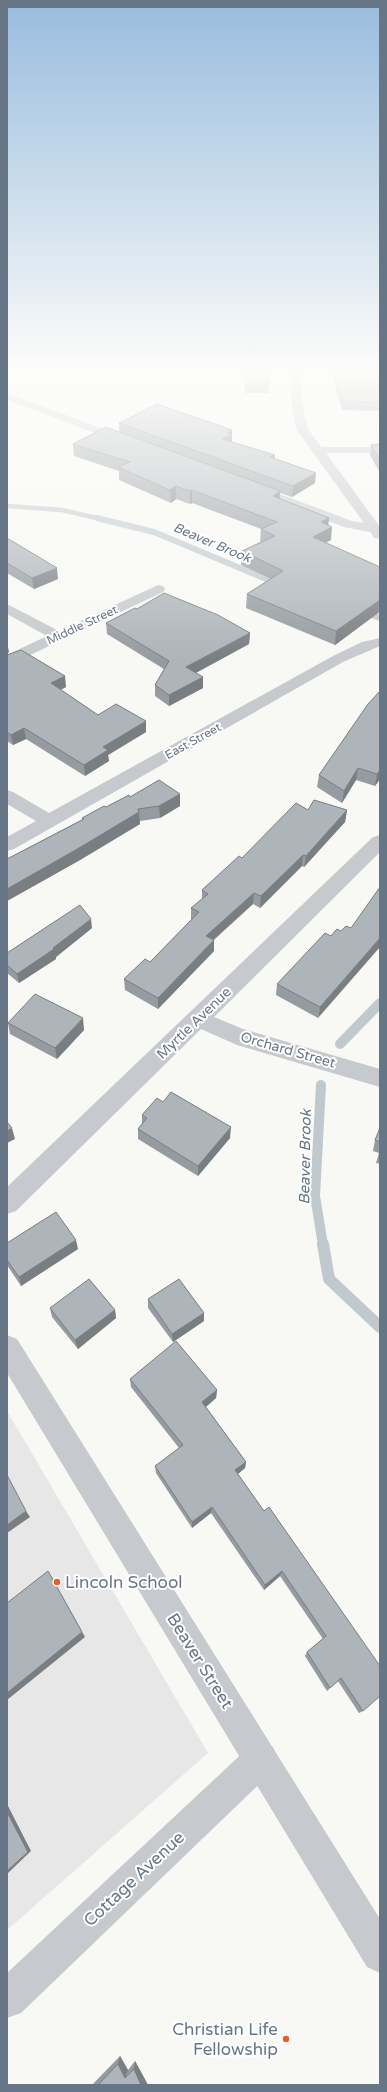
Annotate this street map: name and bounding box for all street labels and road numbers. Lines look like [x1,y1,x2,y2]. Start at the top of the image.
street label: Middle Street [44,602,120,648]
street label: East Street [162,720,224,762]
street label: Myrtle Avenue [153,983,235,1063]
street label: Orchard Street [239,1028,338,1072]
street label: Beaver Street [162,1609,238,1713]
street label: Cottage Avenue [79,1827,189,1931]

